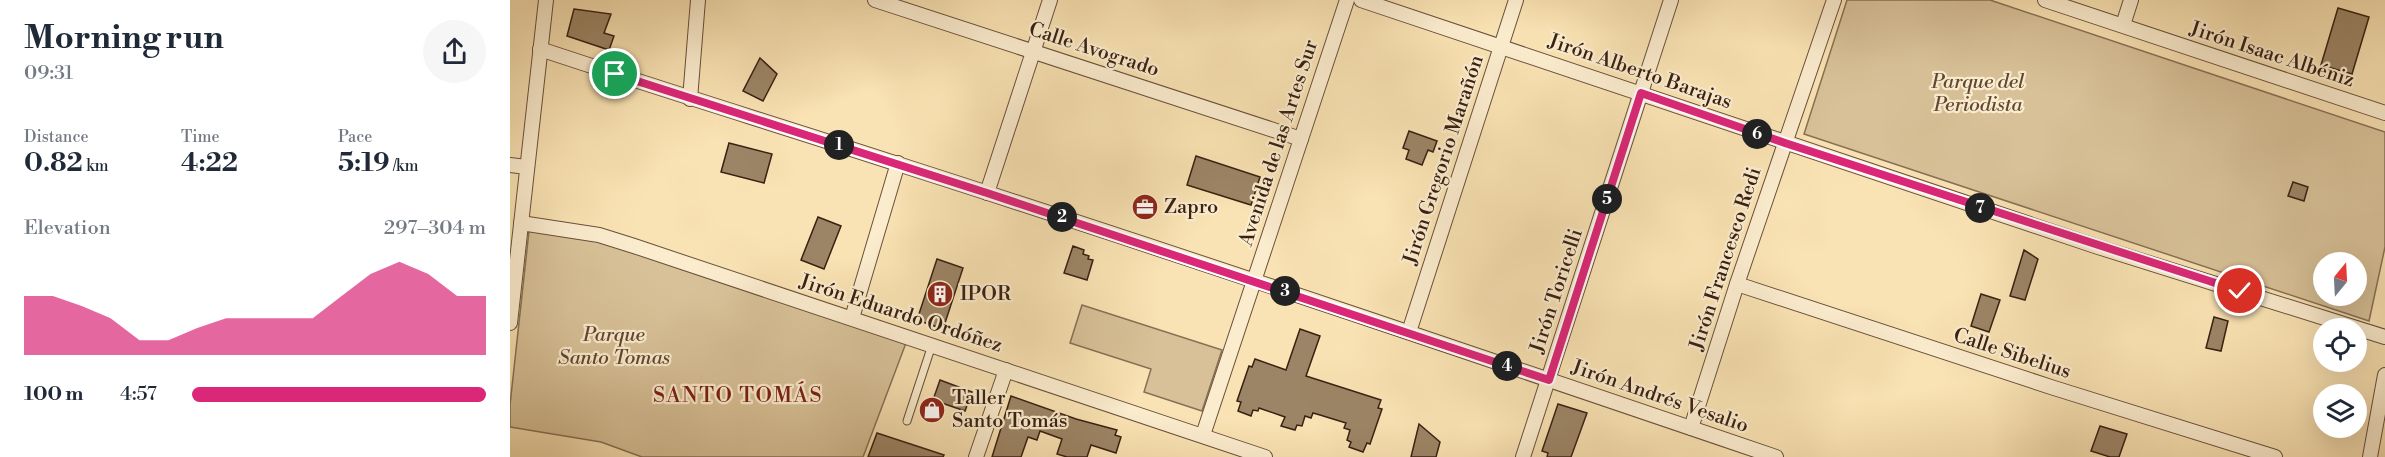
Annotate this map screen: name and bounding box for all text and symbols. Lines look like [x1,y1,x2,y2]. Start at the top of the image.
street label: Jirón Isaac Albéniz [2186,16,2357,93]
street label: Calle Avogrado [1026,17,1162,83]
text: Morning run [24,18,224,59]
button: share [423,20,486,83]
street label: Jirón Alberto Barajas [1544,29,1735,115]
street label: Avenida de las Artes Sur [1234,36,1324,250]
pin [589,48,640,99]
street label: Jirón Gregorio Marañón [1398,52,1490,269]
icon: arrive [598,57,631,90]
text: 09:31 [24,61,73,86]
park label: Parque del Periodista [1931,70,2025,118]
pin: 6 [1742,119,1772,149]
text: 6 [1752,124,1762,144]
text: Distance [24,127,89,147]
text: Time [181,127,220,147]
text: Pace [338,127,372,147]
pin: 1 [824,130,854,160]
text: 1 [835,135,843,155]
text: 0.82 [24,147,83,179]
text: 4:22 [181,147,238,179]
text: 5:19 [338,147,390,179]
text: km [83,156,109,176]
text: /km [390,156,418,176]
street label: Jirón Francesco Redi [1684,164,1768,355]
pin: 5 [1592,184,1622,214]
text: 5 [1602,189,1612,209]
office icon: Zapro [1130,192,1160,222]
pin: 7 [1965,193,1995,223]
place label: Zapro [1164,195,1218,220]
text: 7 [1975,198,1985,218]
pin: 2 [1047,202,1077,232]
text: 2 [1057,207,1067,227]
text: Elevation [24,216,111,241]
text: 297–304 m [384,216,486,241]
street label: Jirón Toricelli [1525,225,1589,357]
north arrow [2313,252,2367,306]
map controls [2313,252,2367,438]
pin [2214,265,2265,316]
street label: Jirón Eduardo Ordóñez [796,269,1006,359]
icon: check [2223,274,2256,307]
pin: 3 [1270,276,1300,306]
building icon: IPOR [925,279,955,309]
text: 3 [1280,281,1290,301]
place label: IPOR [960,282,1012,307]
button: locate [2313,318,2367,372]
park label: Parque Santo Tomas [558,323,671,371]
street label: Calle Sibelius [1950,323,2074,385]
pin: 4 [1492,351,1522,381]
street label: Jirón Andrés Vesalio [1567,355,1752,439]
text: 4 [1502,356,1512,376]
district label: SANTO TOMÁS [653,381,823,409]
text: 100 m [24,382,83,407]
text: 4:57 [120,382,157,407]
button: layers [2313,384,2367,438]
place label: Taller Santo Tomás [952,386,1068,434]
shop icon: Taller Santo Tomás [917,395,947,425]

